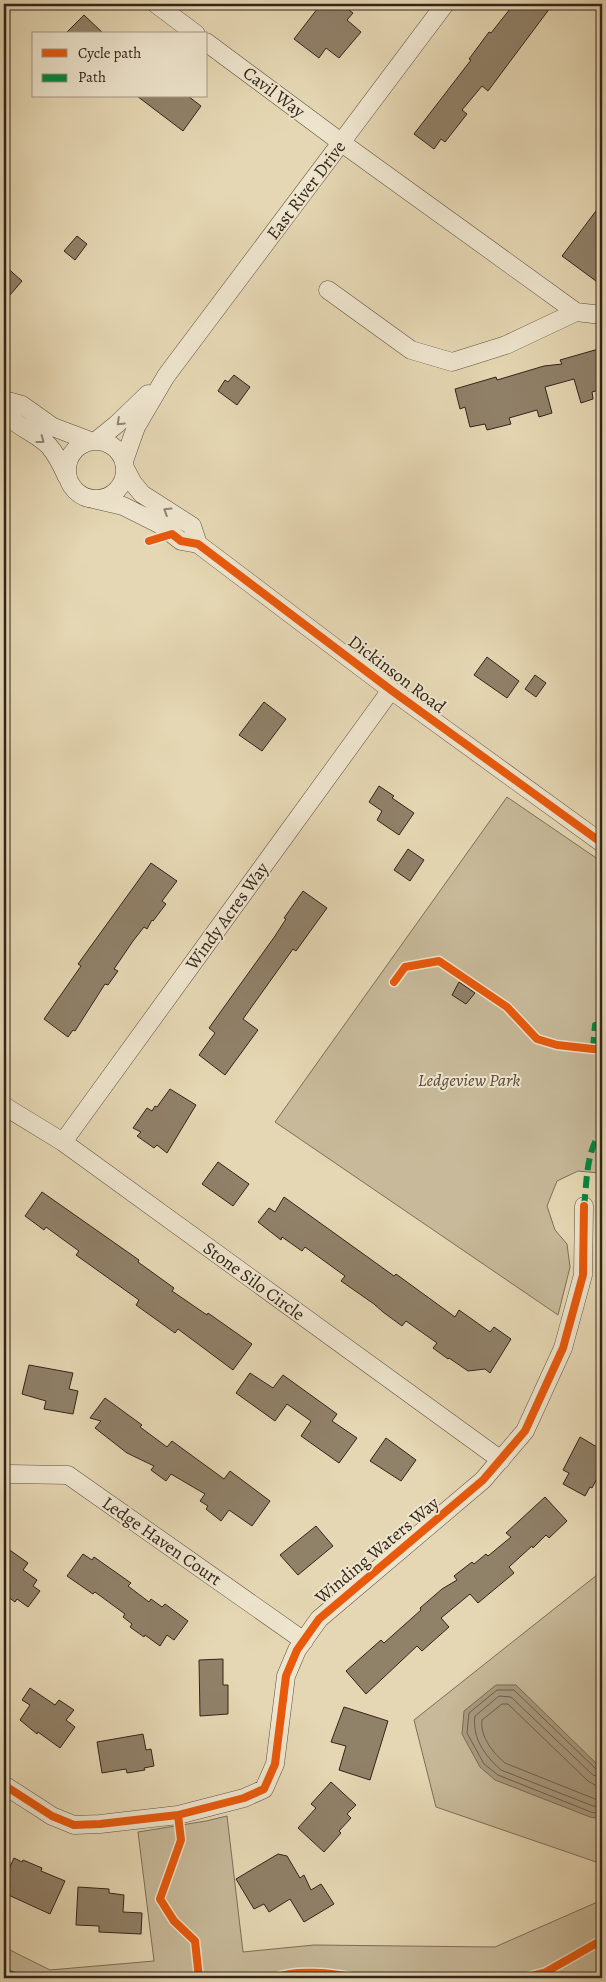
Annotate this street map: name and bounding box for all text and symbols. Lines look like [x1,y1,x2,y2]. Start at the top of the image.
legend [32,32,208,98]
text: Cycle path [78,43,141,63]
street label: Cavil Way [238,61,311,124]
text: Path [78,67,106,87]
street label: East River Drive [261,136,351,244]
one-way arrow [117,416,126,425]
one-way arrow [35,434,45,443]
one-way arrow [163,507,172,517]
street label: Dickinson Road [343,629,451,719]
street label: Windy Acres Way [179,857,275,975]
park label: Ledgeview Park [418,1068,520,1092]
street label: Stone Silo Circle [198,1236,310,1326]
street label: Winding Waters Way [309,1490,445,1610]
street label: Ledge Haven Court [98,1491,226,1591]

